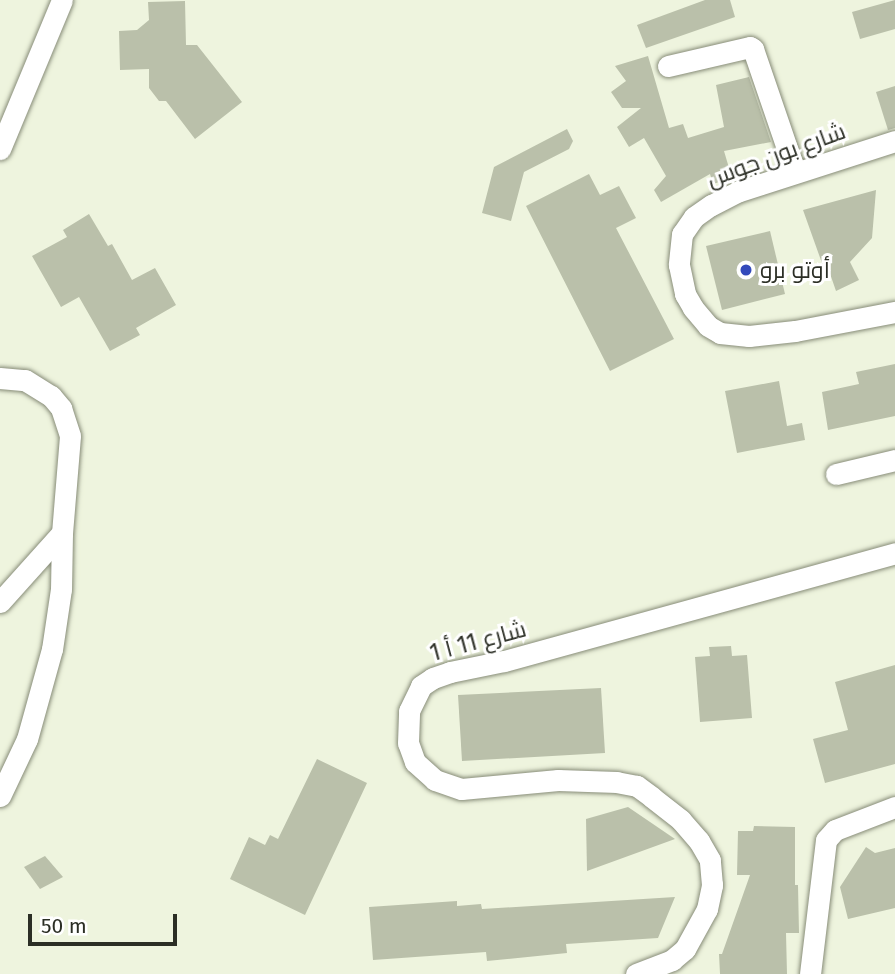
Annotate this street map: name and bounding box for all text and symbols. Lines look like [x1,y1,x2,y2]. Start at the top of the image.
street label: شارع بون جوس [703,117,849,193]
place label: أوتو برو [760,256,830,284]
marker: أوتو برو [738,262,754,278]
street label: شارع 11 أ 1 [427,615,529,667]
scale bar [32,900,180,944]
text: 50 m [41,913,87,939]

